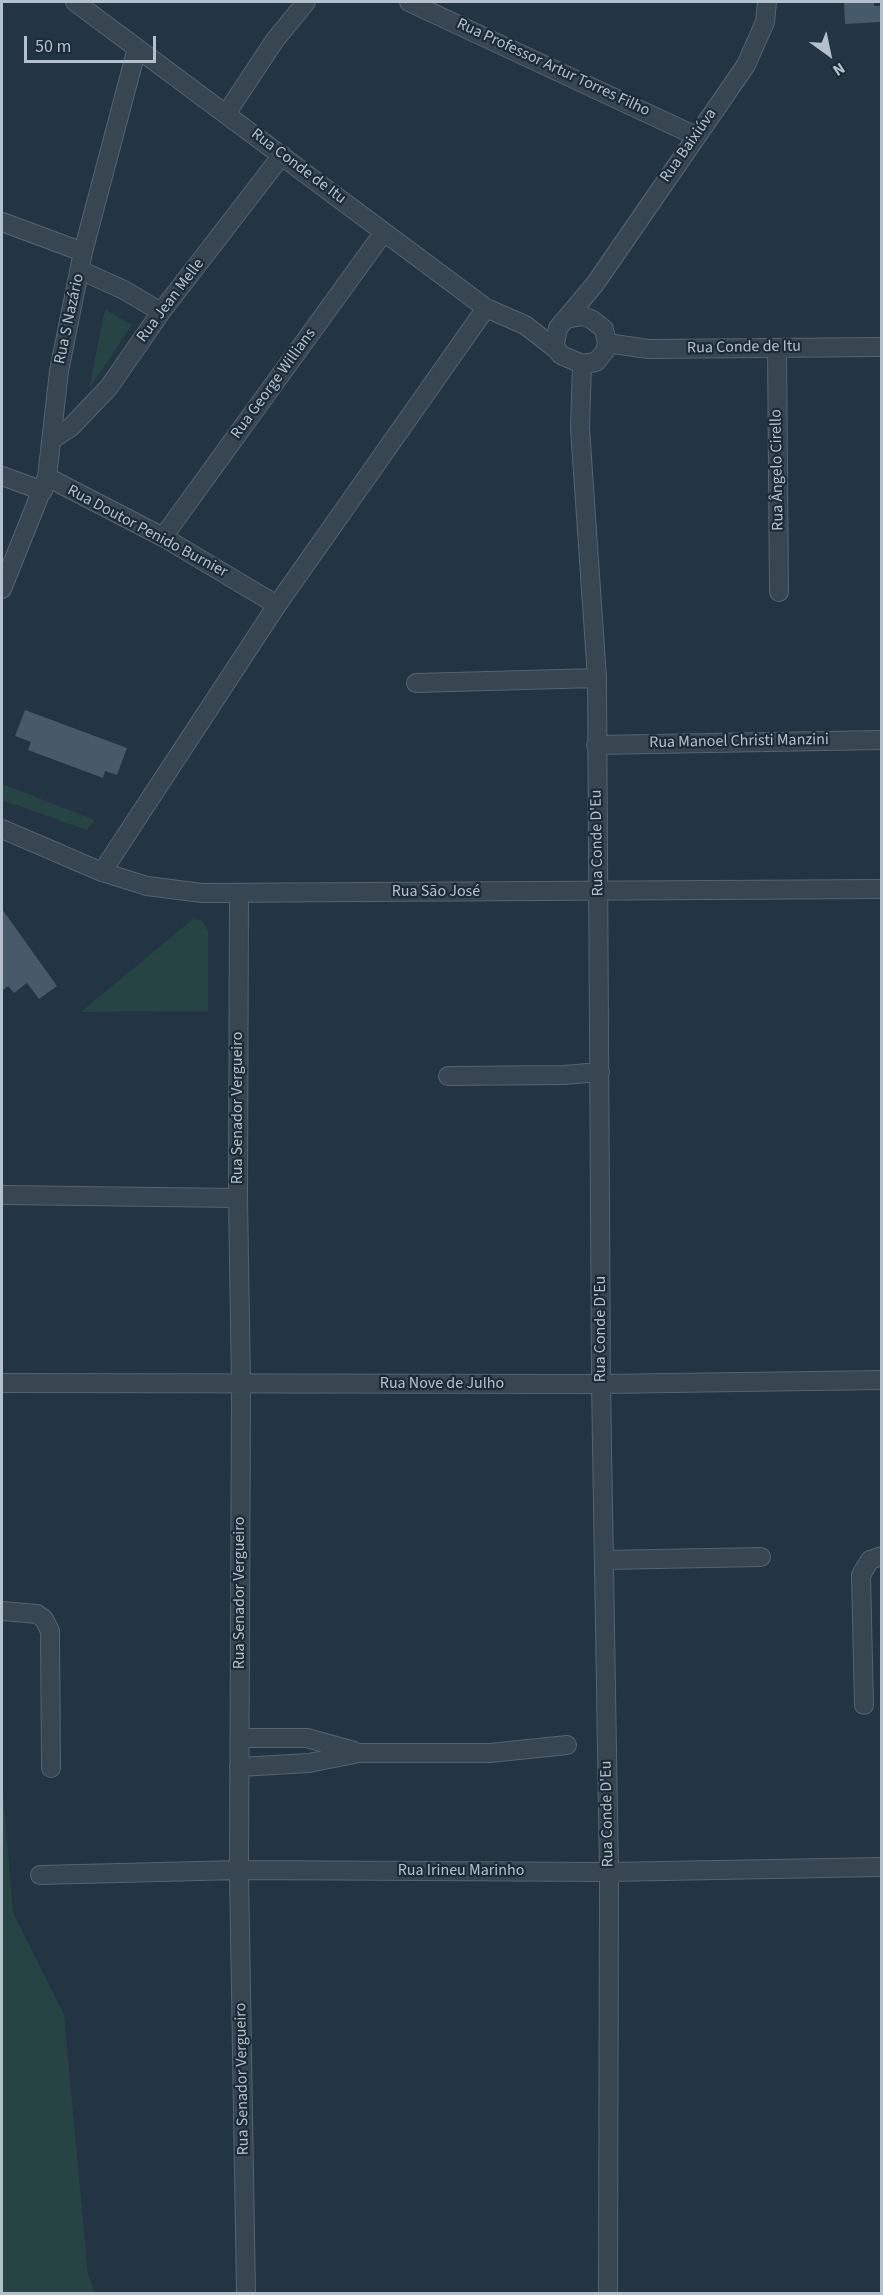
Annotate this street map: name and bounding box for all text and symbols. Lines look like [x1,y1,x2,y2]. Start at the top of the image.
street label: Rua Professor Artur Torres Filho [453,15,653,121]
scale bar [27,24,159,62]
north arrow [799,24,859,84]
text: 50 m [35,34,71,59]
text: N [828,57,849,81]
street label: Rua Baixiúva [657,105,721,187]
street label: Rua Conde de Itu [247,125,349,209]
street label: Rua Jean Melle [133,255,209,347]
street label: Rua S Nazário [51,272,89,366]
street label: Rua George Willians [227,325,321,443]
street label: Rua Conde de Itu [687,337,801,359]
street label: Rua Ângelo Cirello [767,409,789,531]
street label: Rua Doutor Penido Burnier [64,482,230,582]
street label: Rua Manoel Christi Manzini [649,731,829,753]
street label: Rua Conde D'Eu [587,790,609,896]
street label: Rua São José [392,882,480,902]
street label: Rua Senador Vergueiro [228,1032,248,1184]
street label: Rua Conde D'Eu [591,1276,611,1382]
street label: Rua Nove de Julho [380,1374,504,1394]
street label: Rua Senador Vergueiro [230,1517,250,1669]
street label: Rua Conde D'Eu [597,1761,619,1867]
street label: Rua Irineu Marinho [398,1861,524,1881]
street label: Rua Senador Vergueiro [232,2002,254,2156]

